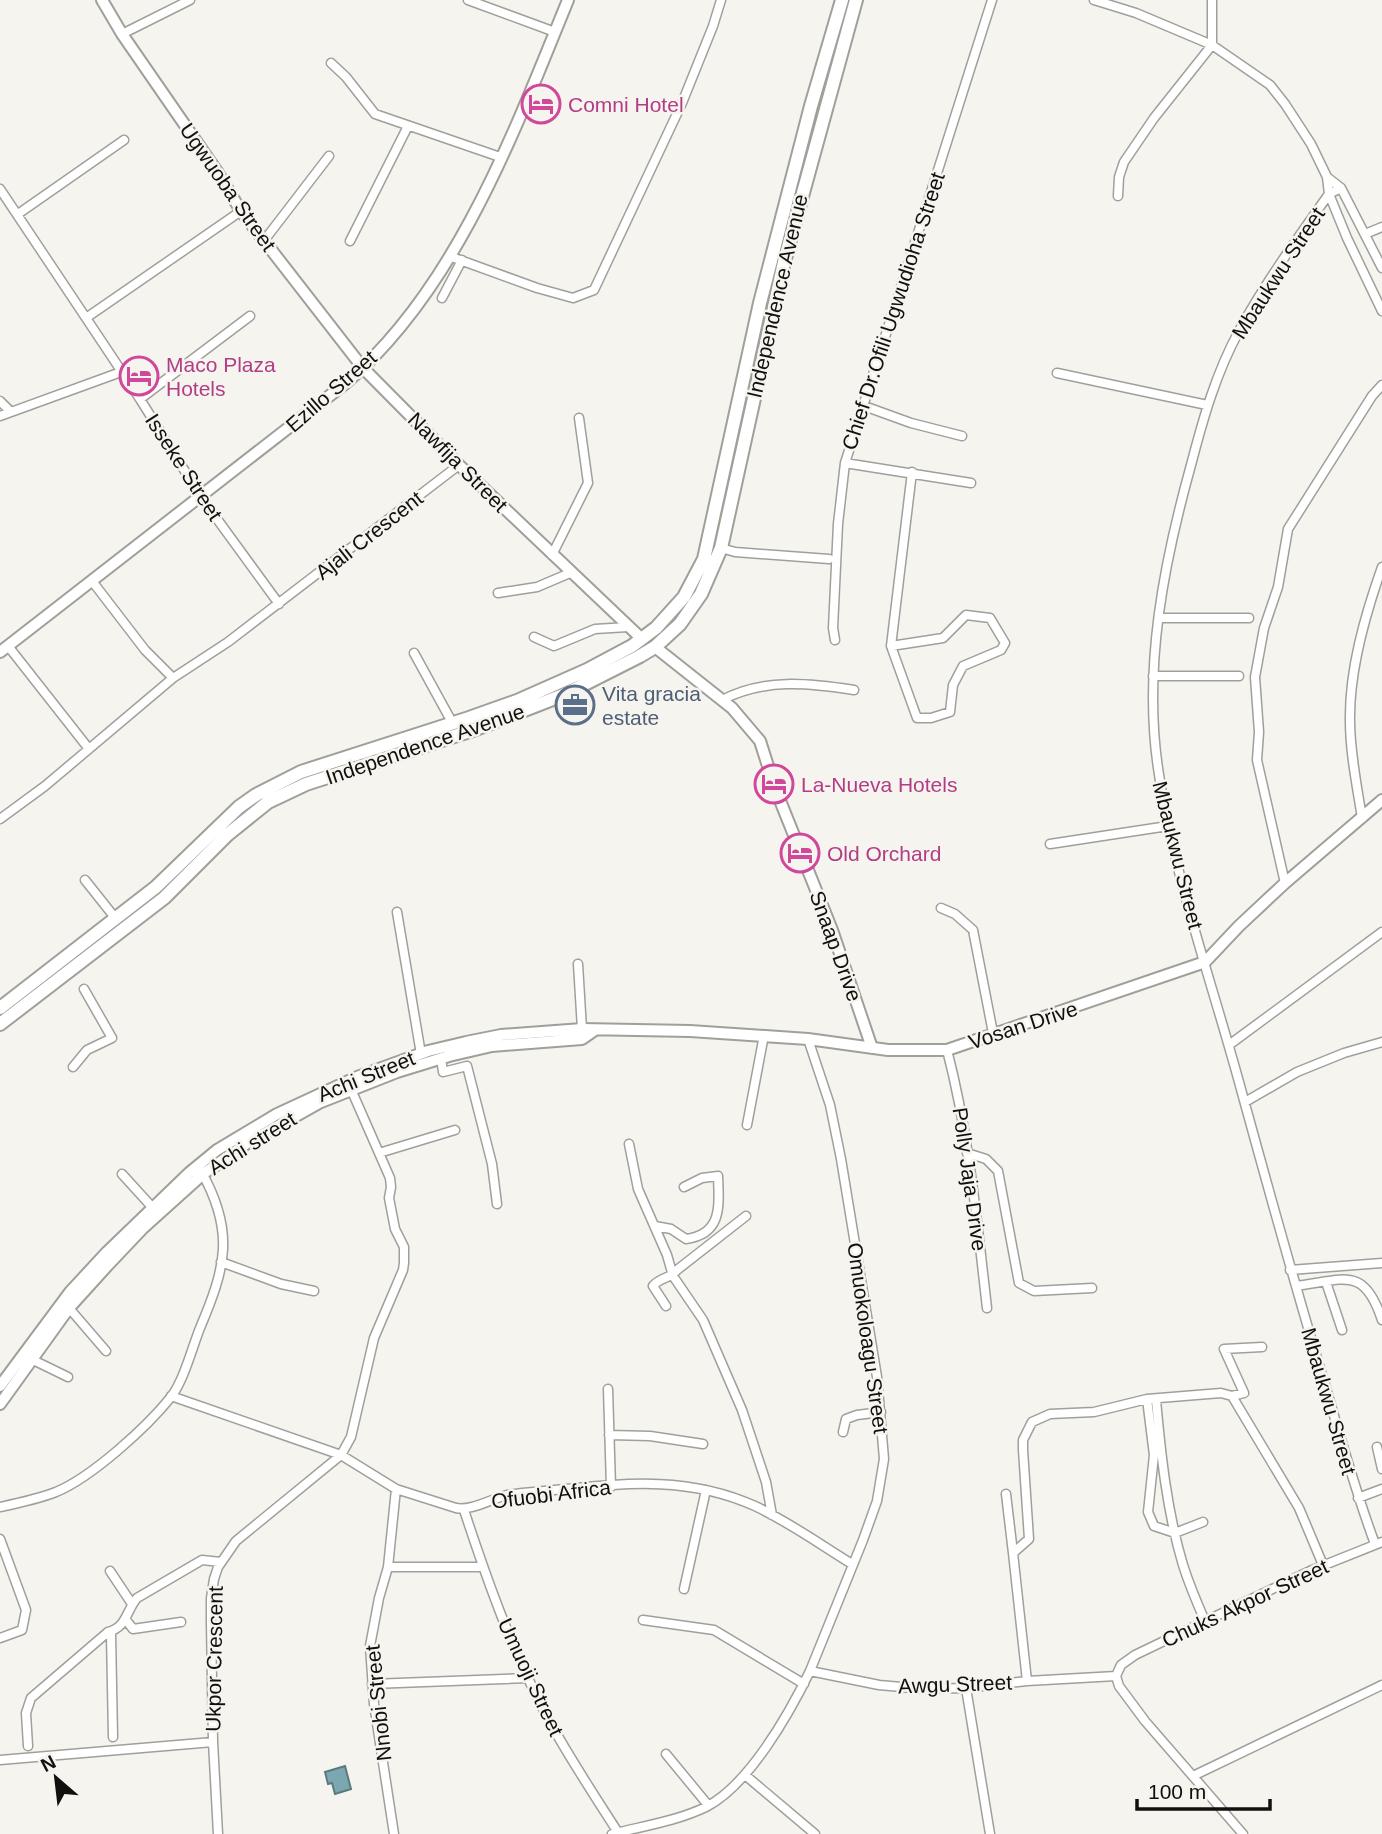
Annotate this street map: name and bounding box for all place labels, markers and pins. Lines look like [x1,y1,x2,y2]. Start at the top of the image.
hotel icon: Comni Hotel [520,83,562,125]
place label: Comni Hotel [568,93,684,116]
place label: Maco Plaza Hotels [166,353,276,400]
hotel icon: Maco Plaza Hotels [118,355,160,397]
place label: Vita gracia estate [602,682,701,729]
office icon: Vita gracia estate [554,684,596,726]
hotel icon: La-Nueva Hotels [753,763,795,805]
place label: La-Nueva Hotels [801,773,957,796]
hotel icon: Old Orchard [779,832,821,874]
place label: Old Orchard [827,842,941,865]

